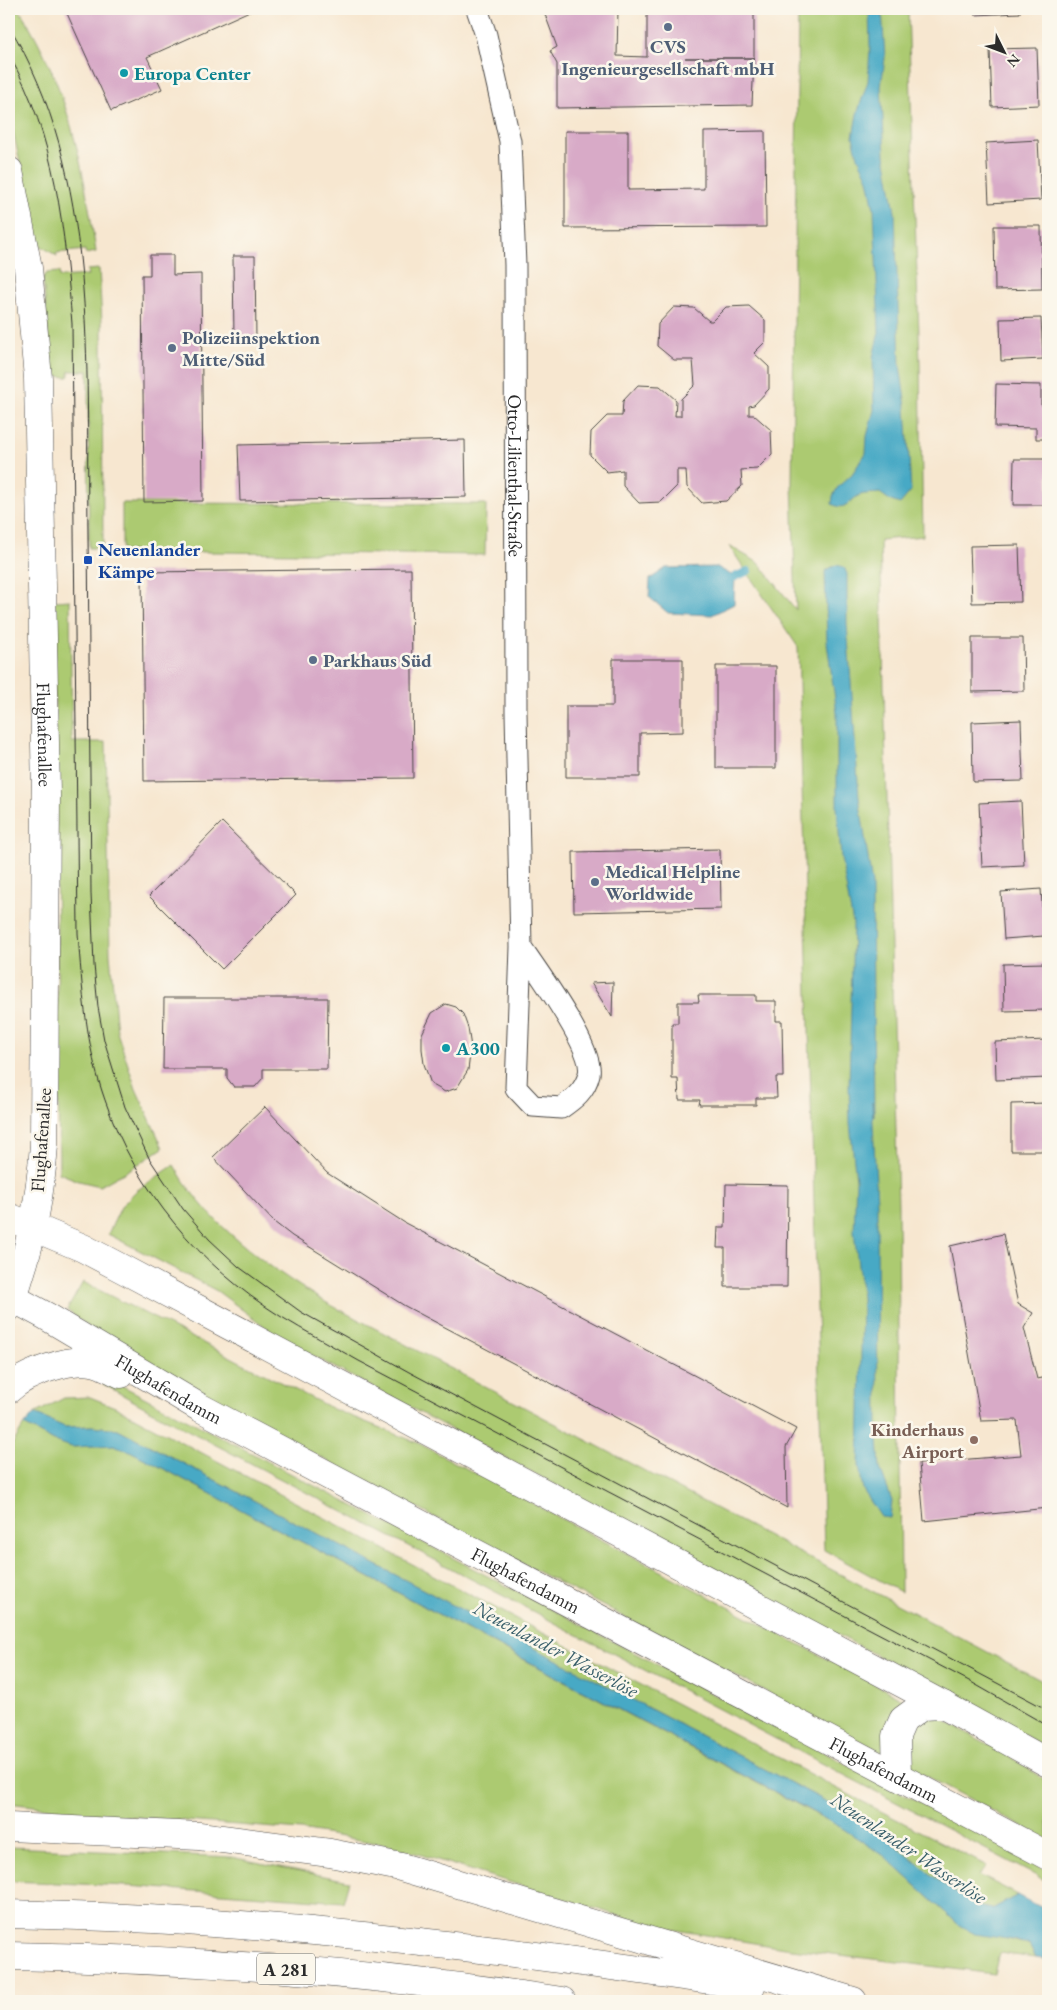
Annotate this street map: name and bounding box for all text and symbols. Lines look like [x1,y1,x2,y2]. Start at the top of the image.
marker: CVS Ingenieurgesellschaft mbH [662,21,674,33]
north arrow [980,28,1030,78]
place label: CVS Ingenieurgesellschaft mbH [562,34,774,81]
text: N [1003,50,1024,71]
place label: Europa Center [134,61,251,86]
marker: Europa Center [118,67,130,79]
place label: Polizeiinspektion Mitte/Süd [182,325,320,372]
marker: Polizeiinspektion Mitte/Süd [166,342,178,354]
street label: Otto-Lilienthal-Straße [503,394,528,557]
place label: Neuenlander Kämpe [98,537,201,584]
marker: Neuenlander Kämpe [82,554,94,566]
place label: Parkhaus Süd [323,648,432,673]
marker: Parkhaus Süd [307,654,319,666]
street label: Flughafenallee [31,682,58,787]
place label: Medical Helpline Worldwide [605,859,740,906]
marker: Medical Helpline Worldwide [589,876,601,888]
place label: A300 [455,1036,500,1061]
marker: A300 [440,1042,452,1054]
street label: Flughafenallee [25,1087,57,1193]
street label: Flughafendamm [111,1348,227,1430]
place label: Kinderhaus Airport [871,1417,964,1464]
marker: Kinderhaus Airport [968,1434,980,1446]
street label: Flughafendamm [467,1541,585,1619]
water label: Neuenlander Wasserlöse [468,1594,643,1703]
street label: Flughafendamm [825,1730,943,1808]
water label: Neuenlander Wasserlöse [825,1786,992,1910]
road number: A 281 [257,1954,315,1985]

